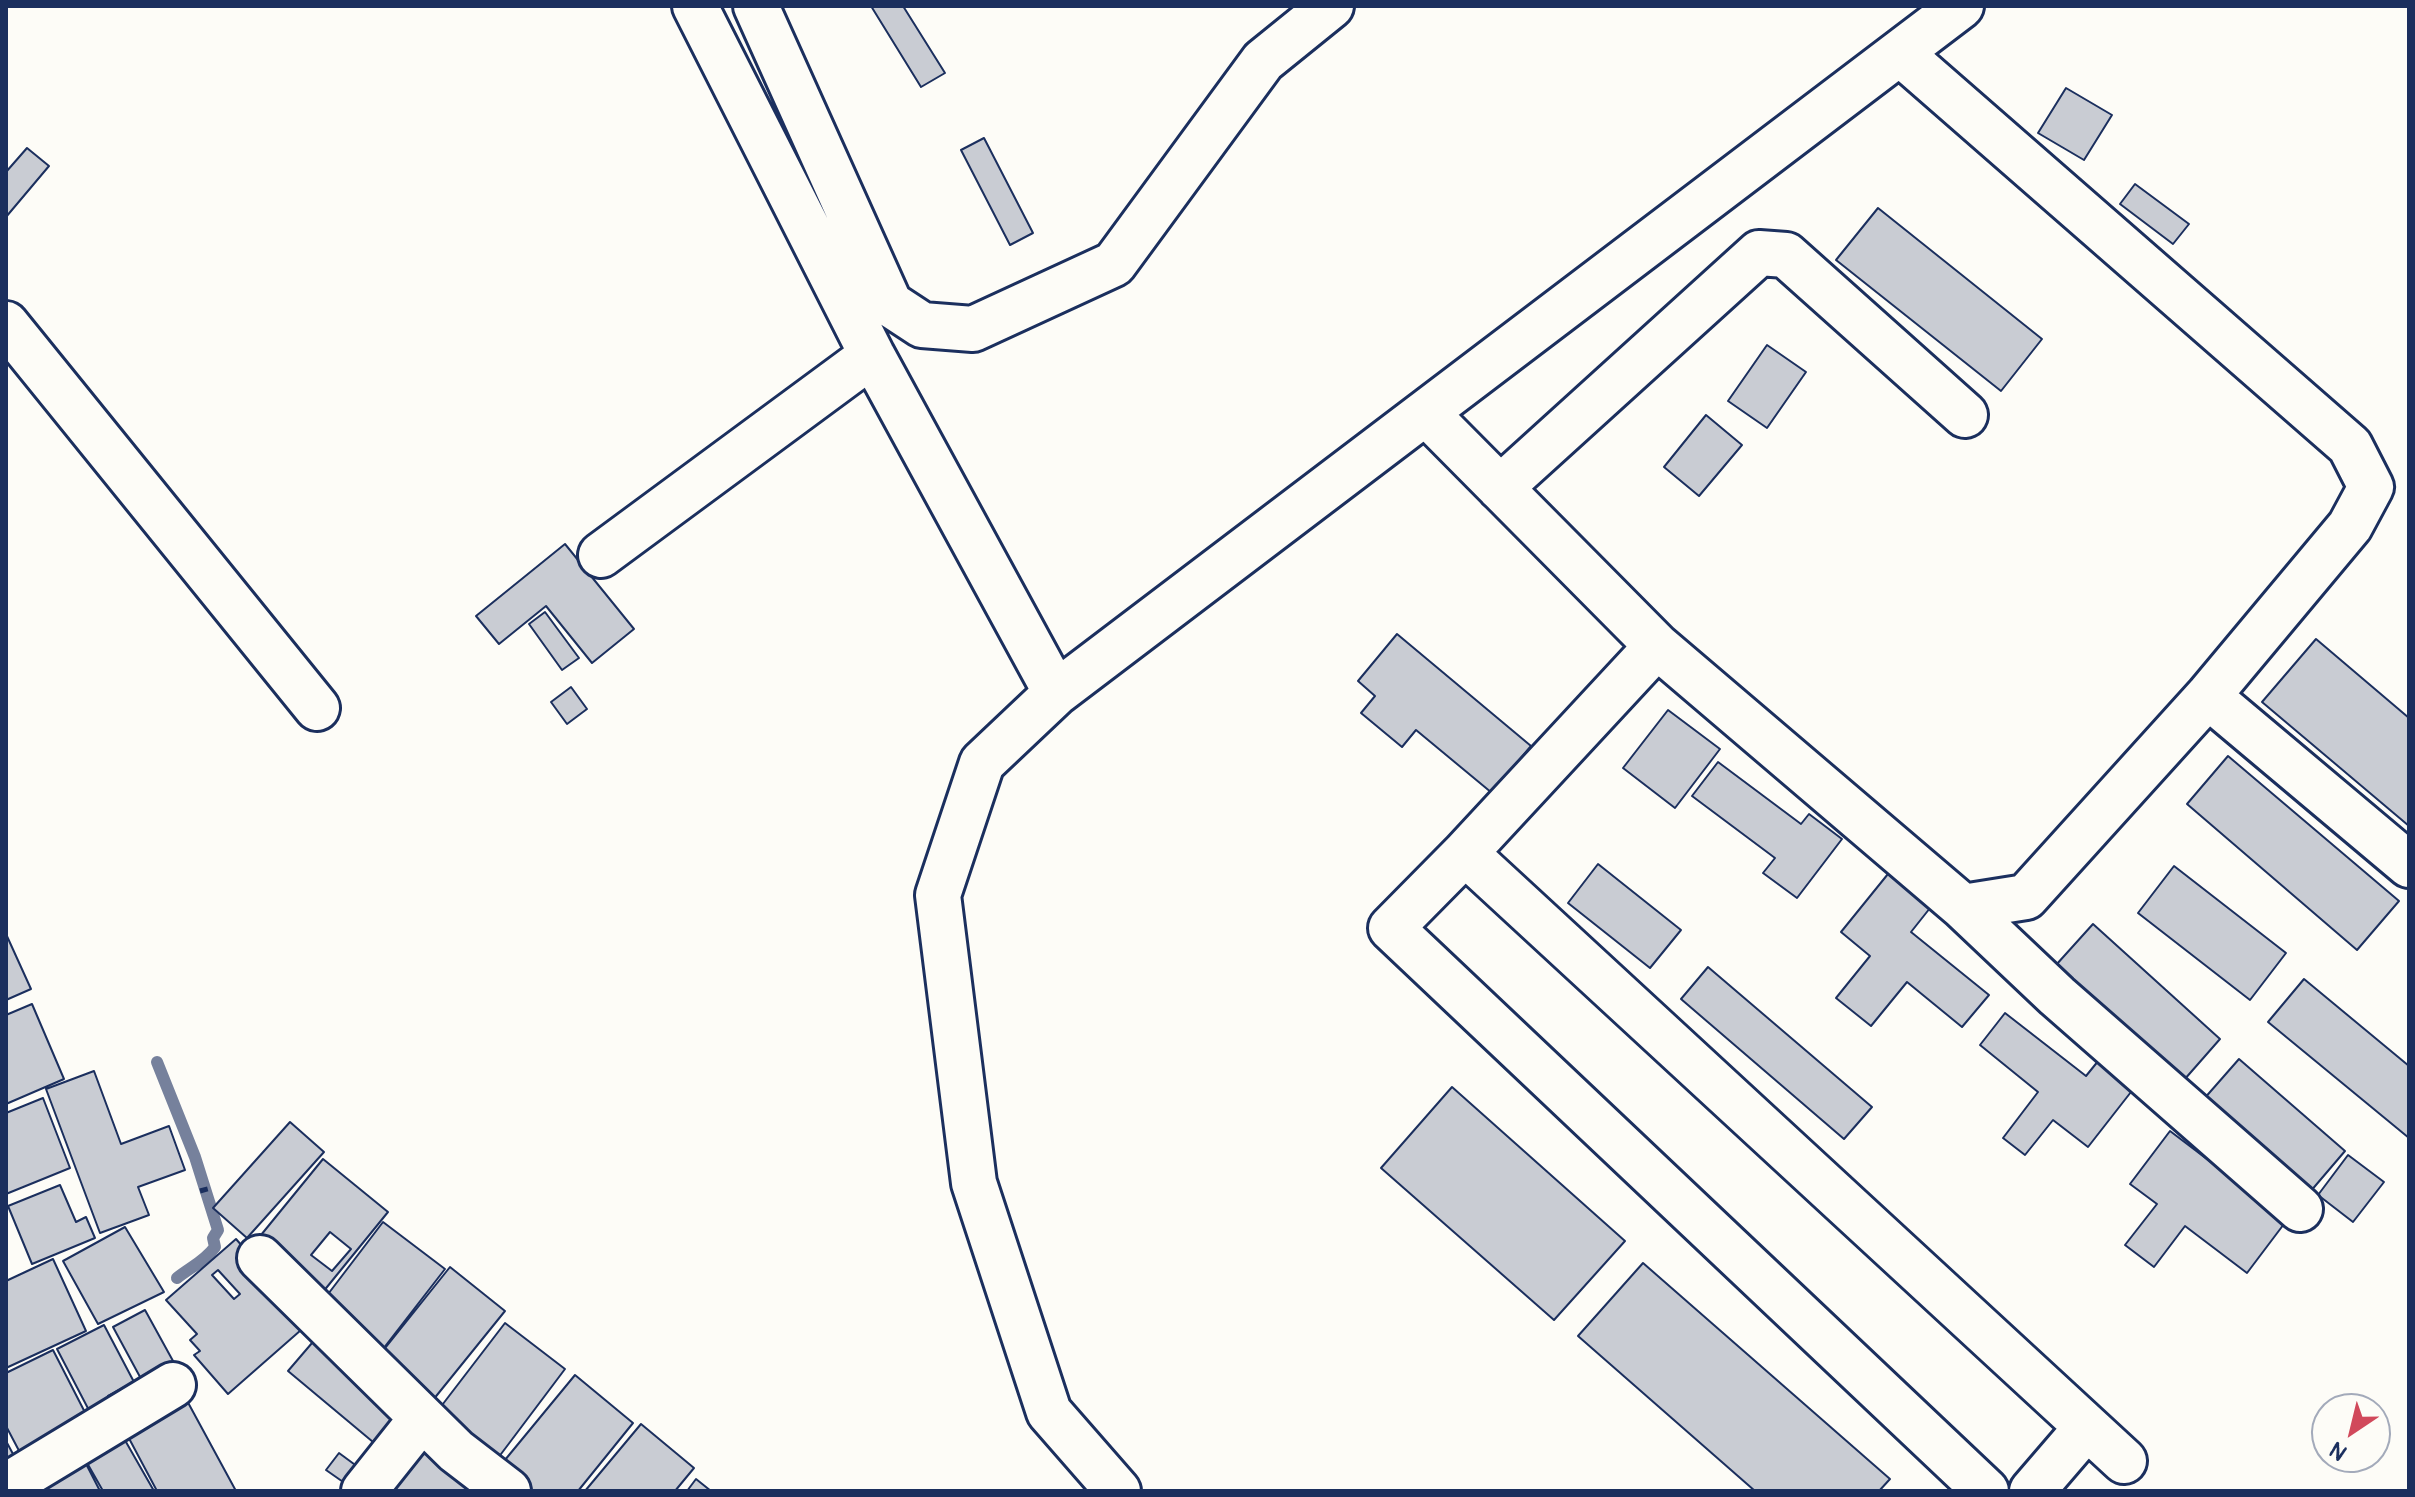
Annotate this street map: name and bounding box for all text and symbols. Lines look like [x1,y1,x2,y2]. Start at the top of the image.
north arrow [2311,1393,2391,1473]
text: N [2324,1435,2353,1467]

